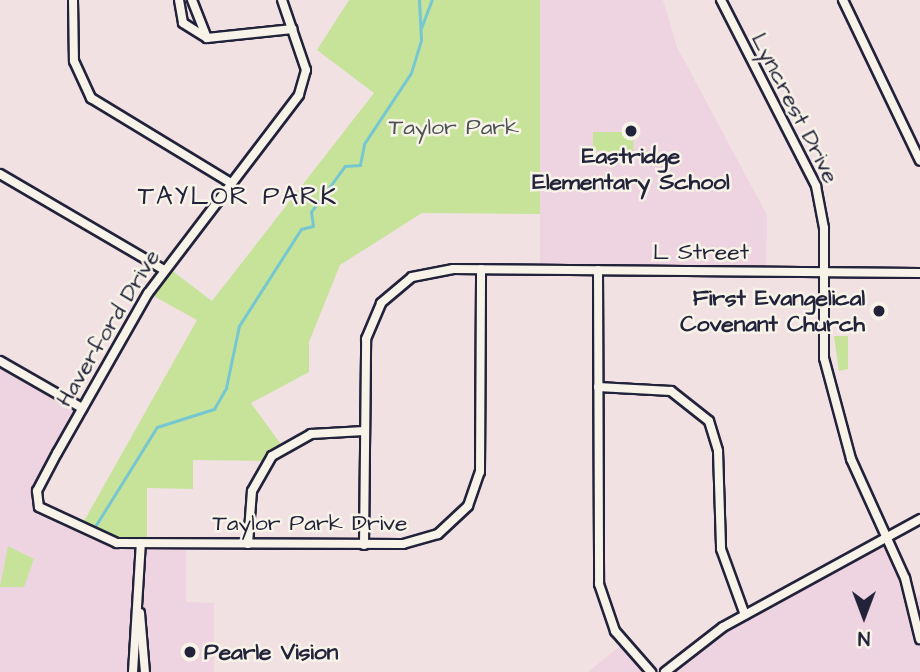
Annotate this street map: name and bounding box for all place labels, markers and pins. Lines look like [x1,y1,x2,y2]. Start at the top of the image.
marker: Eastridge Elementary School [623,123,639,139]
place label: Eastridge Elementary School [532,142,730,196]
place label: First Evangelical Covenant Church [680,284,865,338]
marker: First Evangelical Covenant Church [871,303,887,319]
place label: Pearle Vision [204,638,338,666]
marker: Pearle Vision [182,644,198,660]

